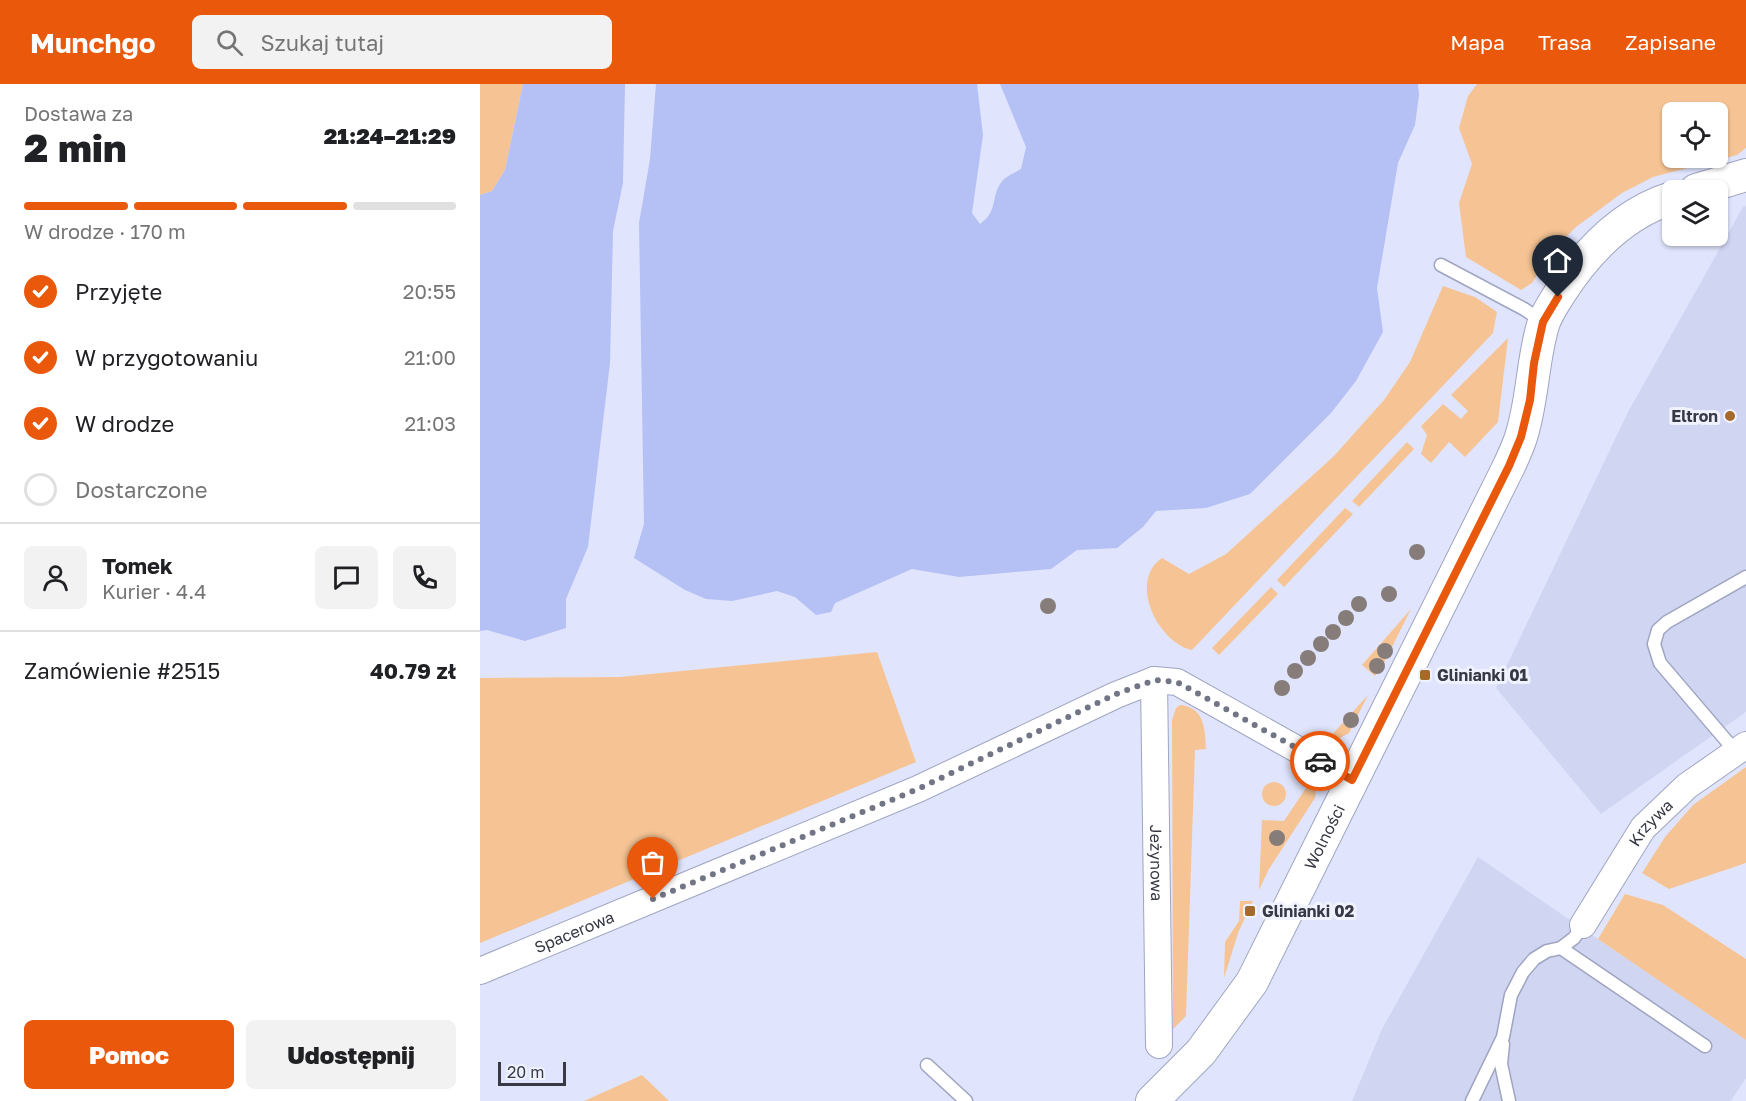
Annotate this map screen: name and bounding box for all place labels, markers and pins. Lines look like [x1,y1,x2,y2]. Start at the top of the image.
pin [1532,235,1583,297]
place label: Eltron [1671,406,1718,426]
marker: Eltron [1723,409,1737,423]
place label: Glinianki 01 [1437,665,1528,685]
marker: Glinianki 01 [1418,668,1432,682]
pin [627,837,678,899]
place label: Glinianki 02 [1262,901,1355,921]
marker: Glinianki 02 [1243,904,1257,918]

